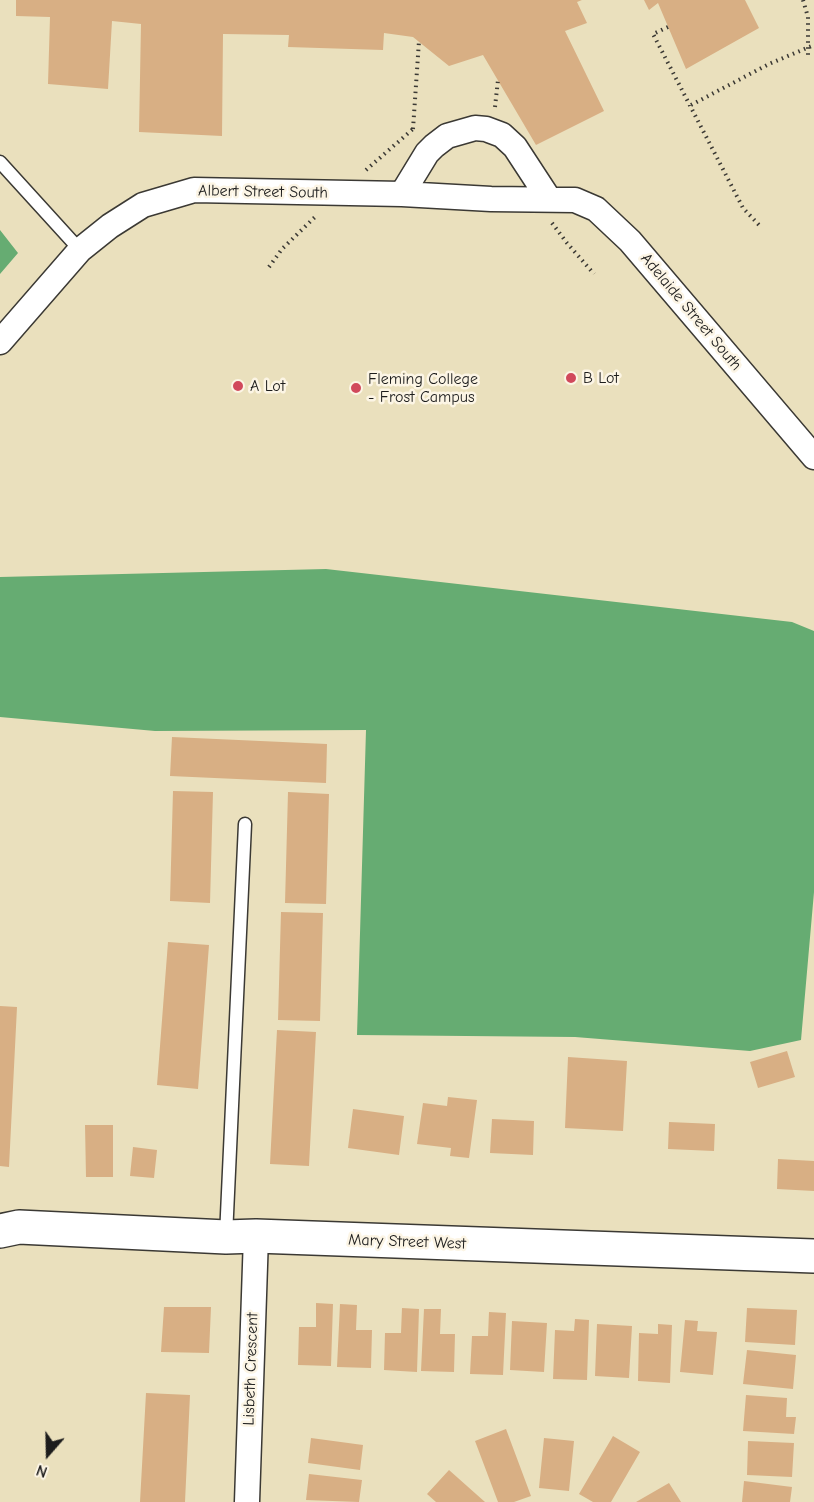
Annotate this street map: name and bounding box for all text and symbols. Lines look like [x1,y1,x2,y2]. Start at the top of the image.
street label: Albert Street South [198,181,328,203]
street label: Adelaide Street South [636,250,746,374]
place label: B Lot [583,368,619,388]
place label: Fleming College - Frost Campus [368,369,478,407]
marker: B Lot [564,371,578,385]
place label: A Lot [250,376,285,396]
marker: A Lot [231,379,245,393]
marker: Fleming College - Frost Campus [349,381,363,395]
street label: Mary Street West [348,1230,466,1254]
street label: Lisbeth Crescent [239,1312,263,1426]
north arrow [18,1424,78,1484]
text: N [34,1461,50,1481]

